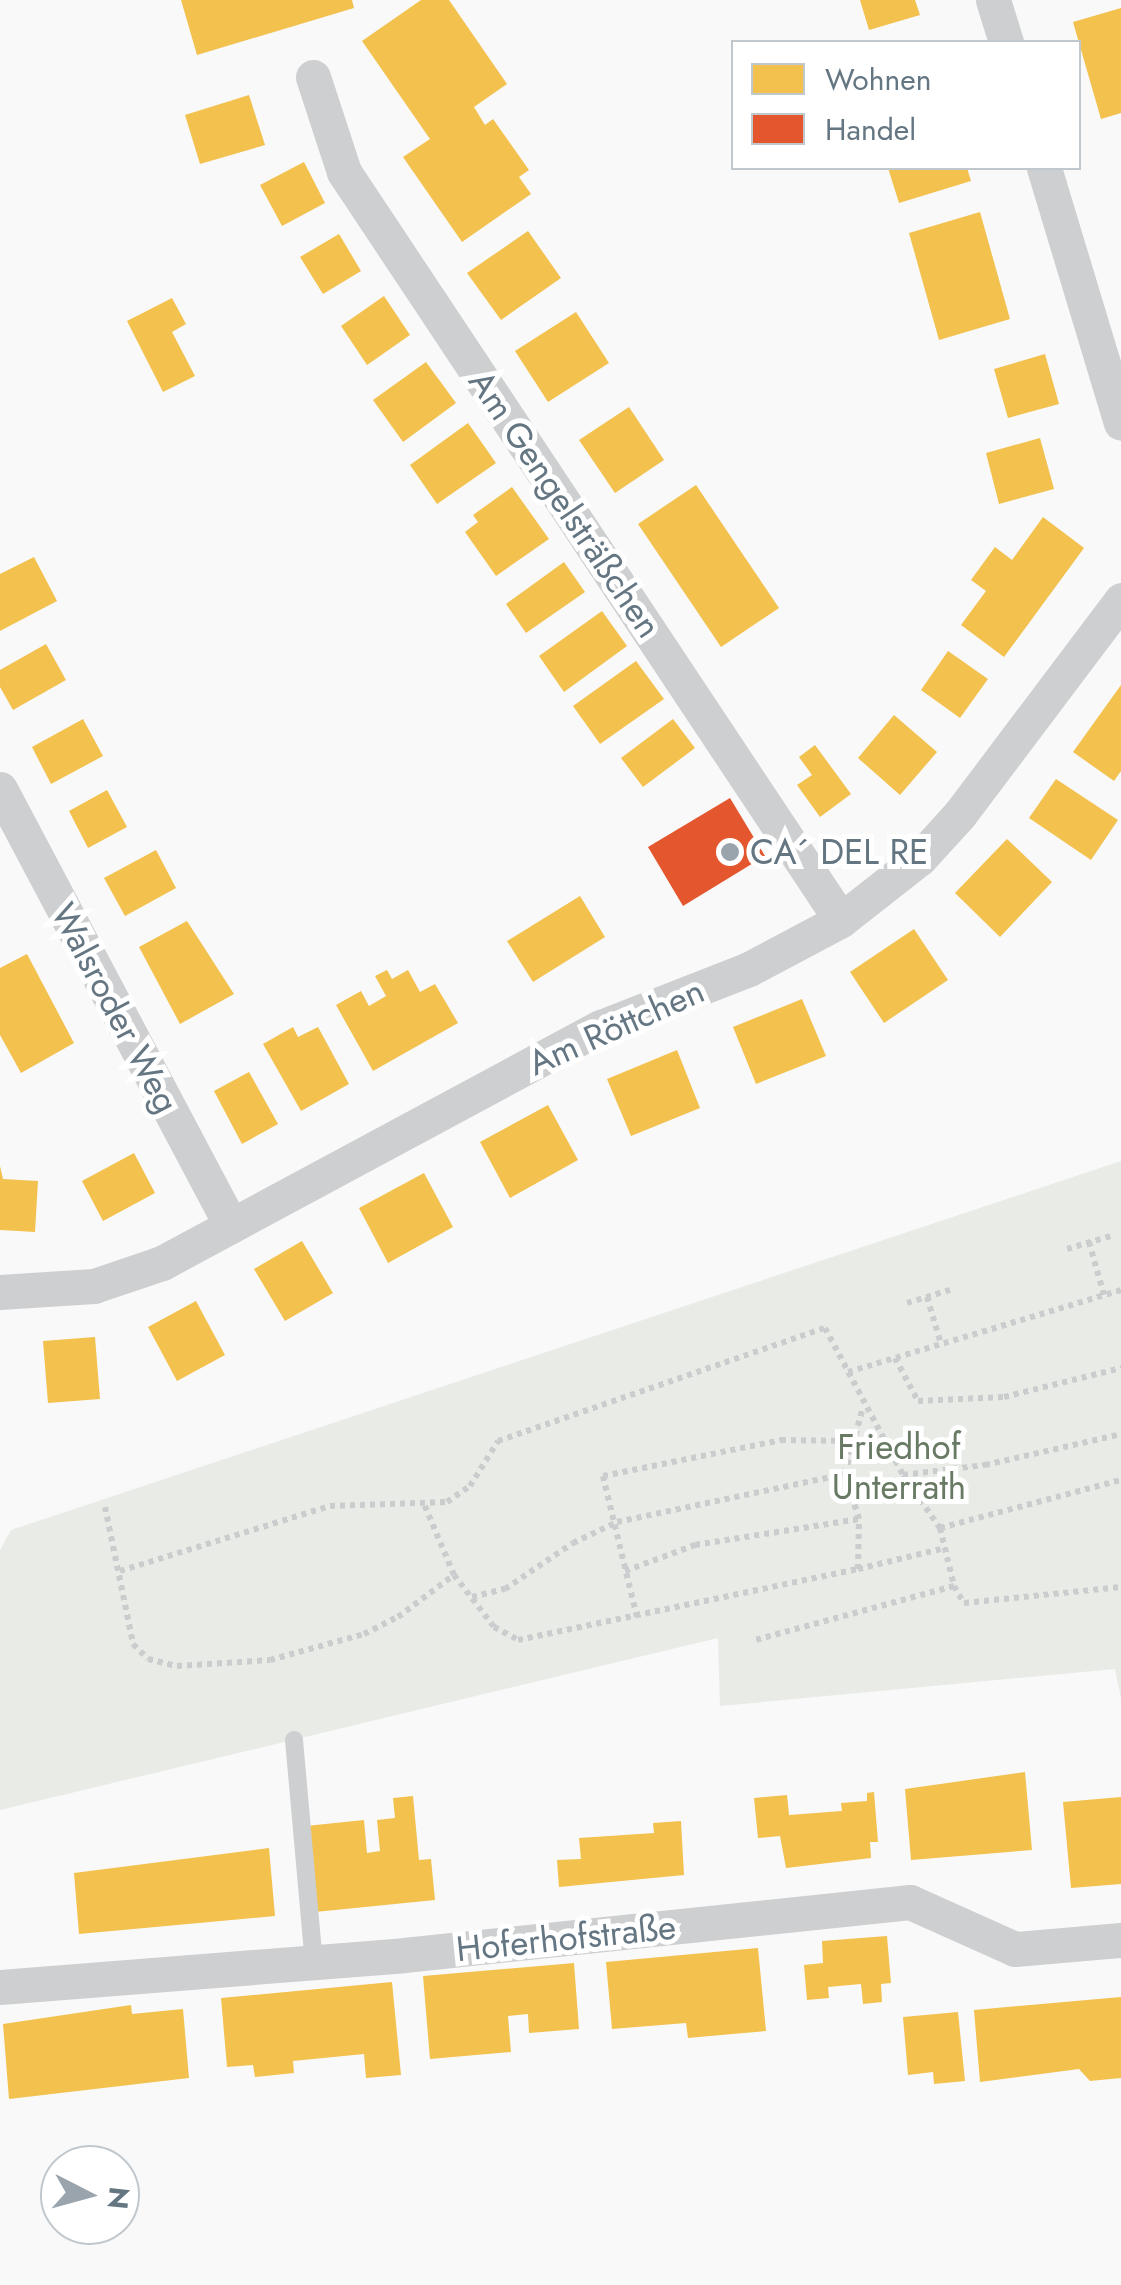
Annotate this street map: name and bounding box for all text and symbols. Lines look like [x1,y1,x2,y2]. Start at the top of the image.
legend [731,40,1081,170]
text: Wohnen [825,58,931,101]
text: Handel [825,108,916,151]
street label: Am Gengelsträßchen [460,362,670,646]
place label: CA´ DEL RE [750,831,928,873]
marker: CA´ DEL RE [719,841,741,863]
street label: Walsroder Weg [42,896,188,1120]
street label: Am Röttchen [522,970,710,1084]
park label: Friedhof Unterrath [832,1426,966,1508]
street label: Hoferhofstraße [454,1906,678,1970]
north arrow [40,2145,140,2245]
text: N [97,2185,140,2211]

